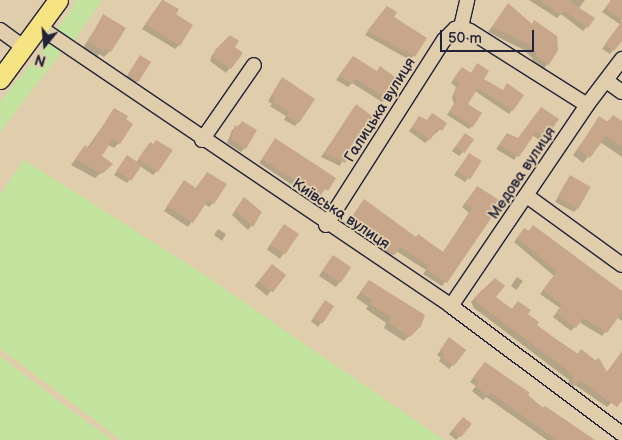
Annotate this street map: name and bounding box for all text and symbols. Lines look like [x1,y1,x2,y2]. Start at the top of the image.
north arrow [20,20,70,70]
scale bar [442,20,536,52]
text: 50 m [448,29,482,48]
text: N [33,50,48,69]
street label: Галицька вулиця [341,54,419,166]
street label: Медова вулиця [485,123,559,223]
street label: Київська вулиця [289,175,393,253]

